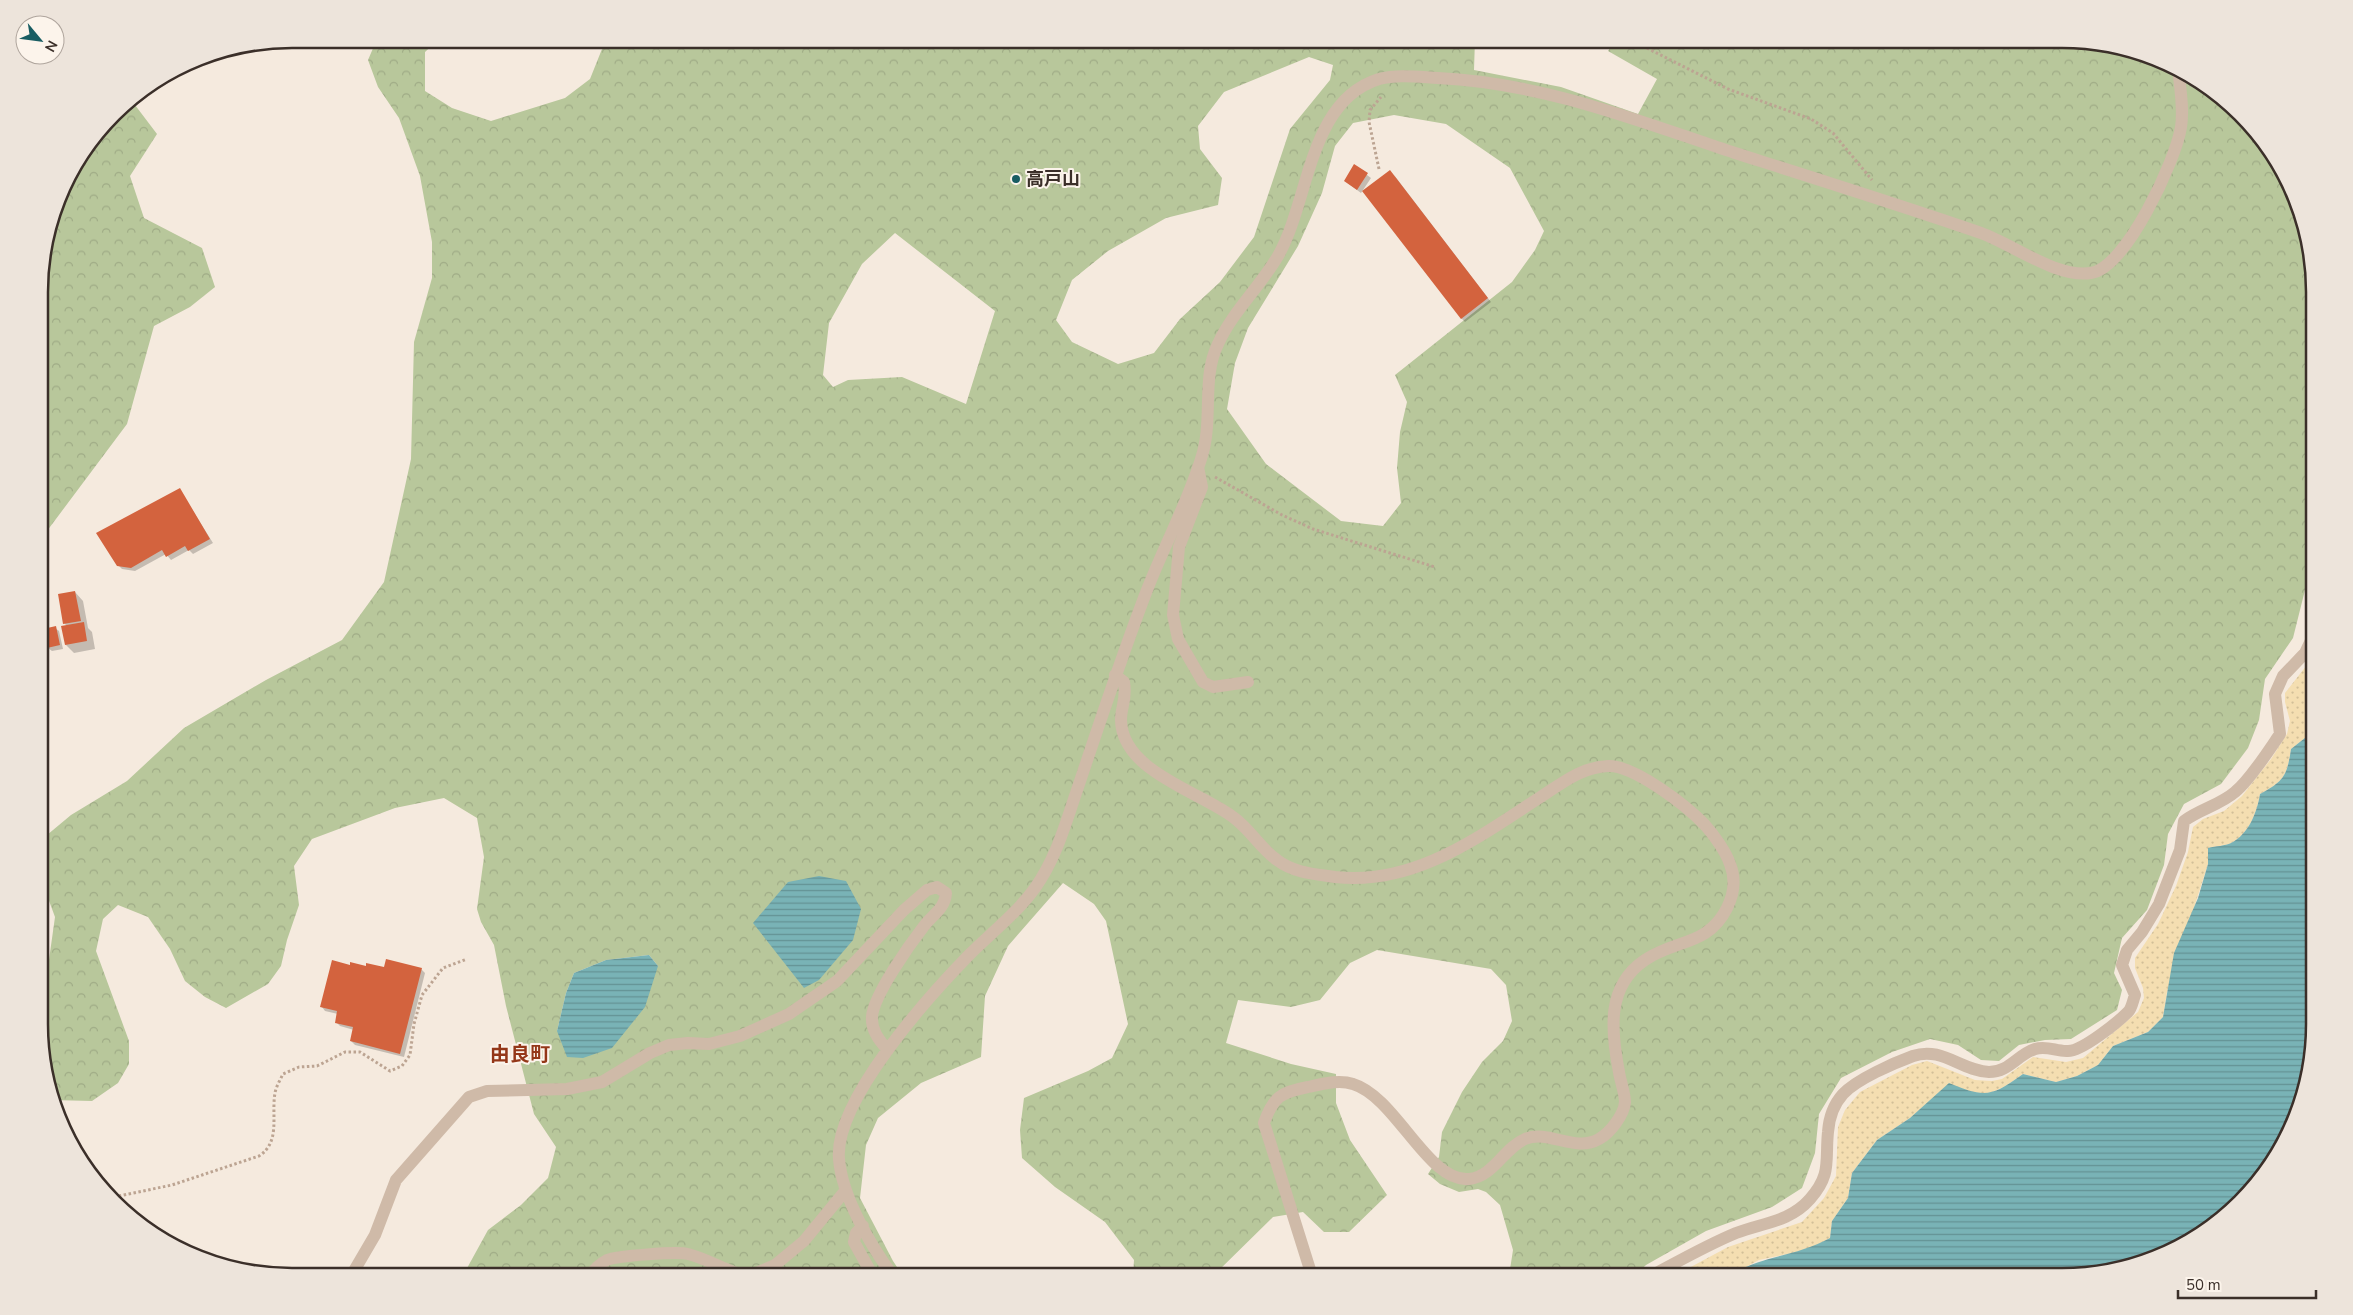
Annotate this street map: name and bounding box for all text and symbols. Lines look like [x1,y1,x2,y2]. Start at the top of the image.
north arrow [15,15,65,65]
text: N [40,37,62,55]
place label: 高戸山 [1026,167,1080,191]
marker: 高戸山 [1010,173,1022,185]
district label: 由良町 [490,1041,550,1068]
scale bar [2178,1268,2316,1300]
text: 50 m [2186,1275,2221,1295]

